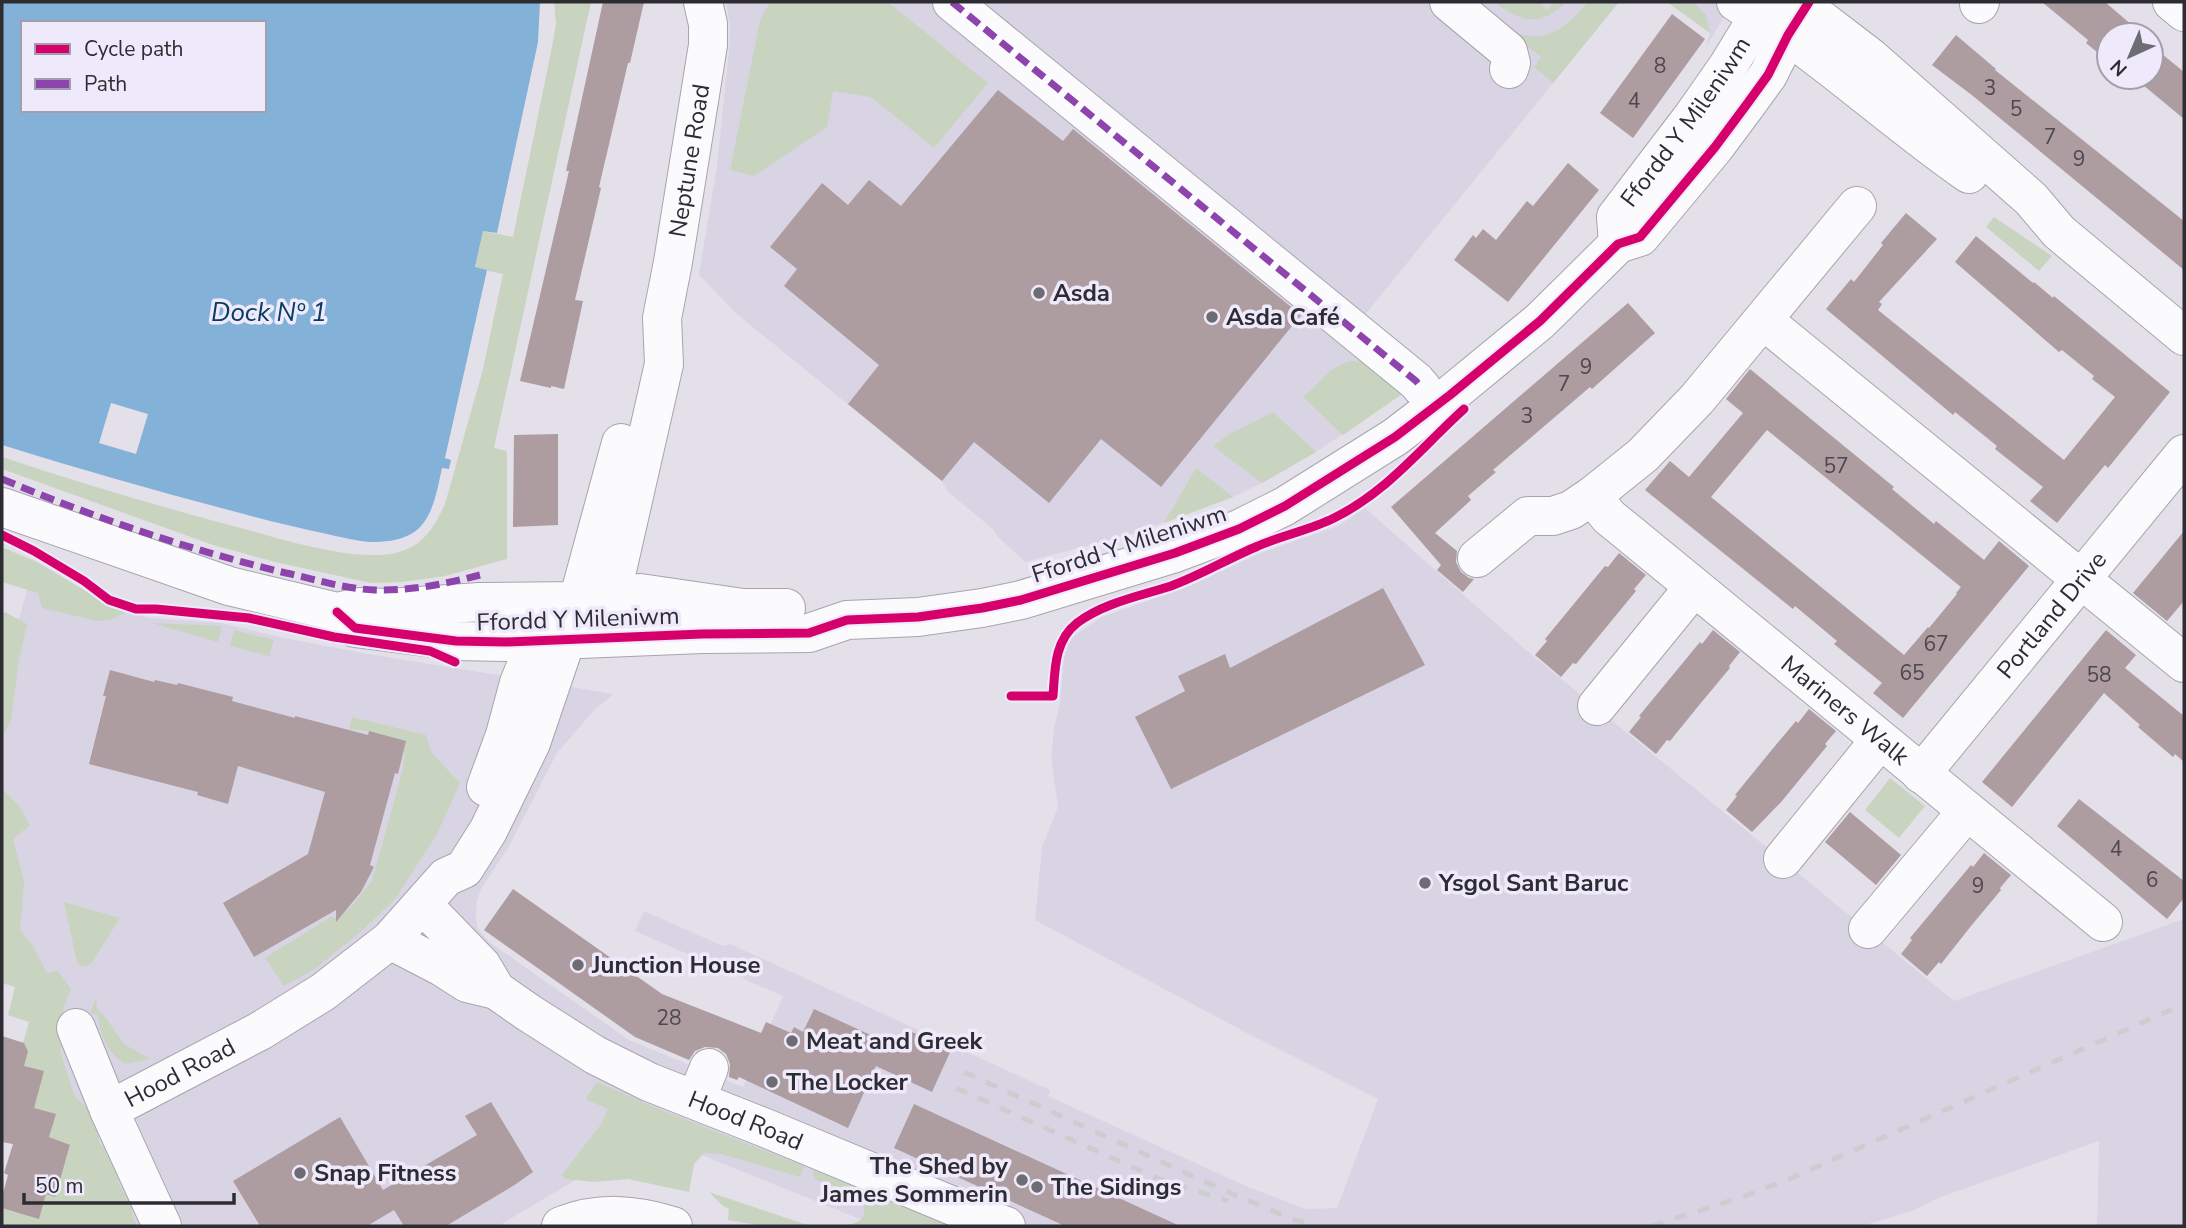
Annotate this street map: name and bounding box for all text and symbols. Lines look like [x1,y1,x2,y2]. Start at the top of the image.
legend [21,21,266,112]
north arrow [2095,21,2165,91]
street label: Ffordd Y Mileniwm [1613,31,1758,214]
text: Cycle path [84,35,183,63]
house number: 8 [1654,52,1666,80]
text: N [2105,53,2133,82]
text: Path [84,70,127,98]
house number: 3 [1984,74,1996,102]
street label: Neptune Road [661,82,717,240]
house number: 4 [1628,87,1640,115]
house number: 5 [2010,95,2022,123]
house number: 7 [2044,123,2056,151]
house number: 9 [2073,145,2085,173]
place label: Asda [1053,277,1110,309]
marker: Asda [1031,285,1047,301]
water label: Dock Nº 1 [211,295,327,330]
place label: Asda Café [1226,301,1340,333]
marker: Asda Café [1204,309,1220,325]
house number: 9 [1580,353,1592,381]
house number: 7 [1558,370,1570,398]
house number: 3 [1521,402,1533,430]
house number: 57 [1823,452,1849,480]
street label: Ffordd Y Mileniwm [1028,497,1230,591]
street label: Portland Drive [1990,544,2114,685]
street label: Ffordd Y Mileniwm [476,599,680,639]
house number: 67 [1923,630,1949,658]
street label: Mariners Walk [1774,648,1917,773]
house number: 65 [1899,659,1925,687]
house number: 58 [2086,661,2112,689]
house number: 4 [2110,835,2122,863]
house number: 6 [2146,866,2158,894]
place label: Ysgol Sant Baruc [1438,867,1629,899]
house number: 9 [1972,872,1984,900]
marker: Ysgol Sant Baruc [1417,875,1433,891]
place label: Junction House [591,949,761,981]
marker: Junction House [570,957,586,973]
house number: 28 [656,1004,682,1032]
place label: Meat and Greek [806,1025,984,1057]
street label: Hood Road [119,1031,241,1115]
marker: Meat and Greek [784,1033,800,1049]
place label: The Locker [786,1066,909,1098]
marker: The Locker [764,1074,780,1090]
street label: Hood Road [684,1083,808,1158]
place label: The Shed by James Sommerin [819,1150,1008,1210]
place label: Snap Fitness [314,1157,457,1189]
scale bar [24,1162,234,1206]
marker: Snap Fitness [292,1165,308,1181]
place label: The Sidings [1051,1171,1181,1203]
text: 50 m [35,1172,84,1200]
marker: The Shed by James Sommerin [1014,1172,1030,1188]
marker: The Sidings [1029,1179,1045,1195]

